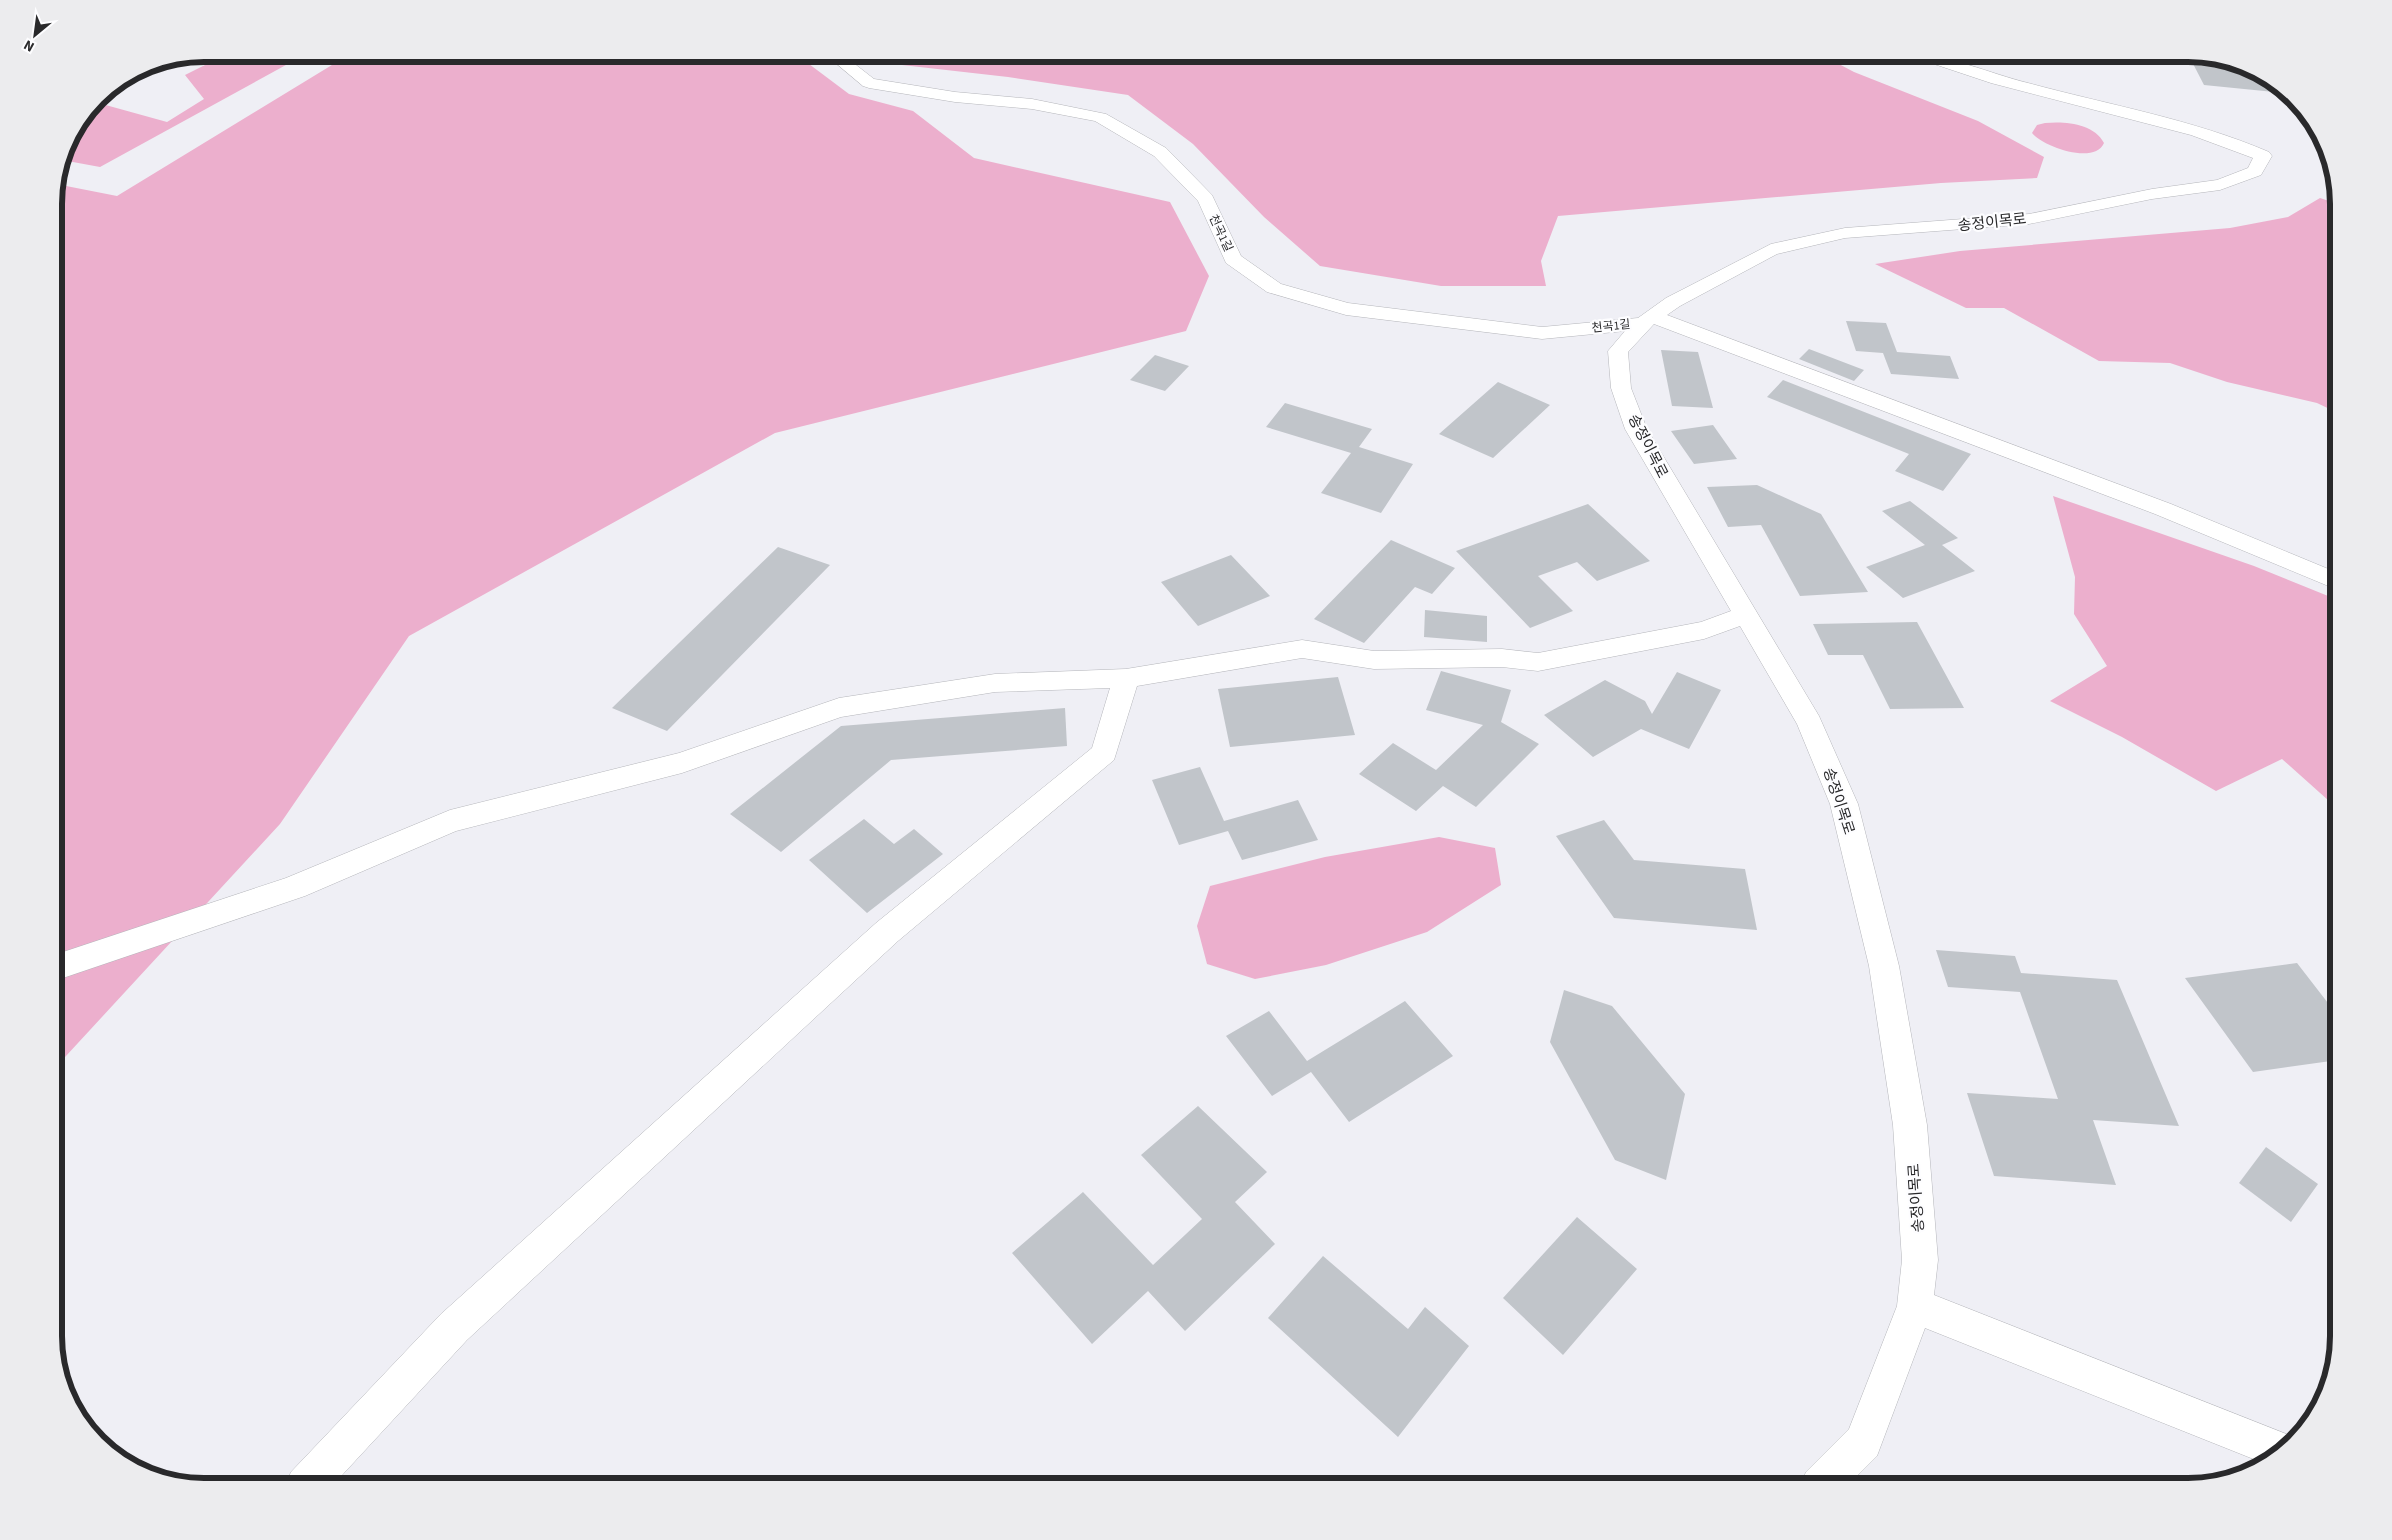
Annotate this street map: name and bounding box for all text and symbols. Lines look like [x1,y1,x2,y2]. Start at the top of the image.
north arrow [10,10,60,60]
text: N [20,34,38,56]
street label: 송정이목로 [1957,208,2027,237]
street label: 천곡1길 [1205,212,1237,255]
street label: 천곡1길 [1591,316,1631,337]
street label: 송정이목로 [1623,411,1673,482]
street label: 송정이목로 [1818,765,1859,837]
street label: 송정이목로 [1904,1163,1929,1233]

